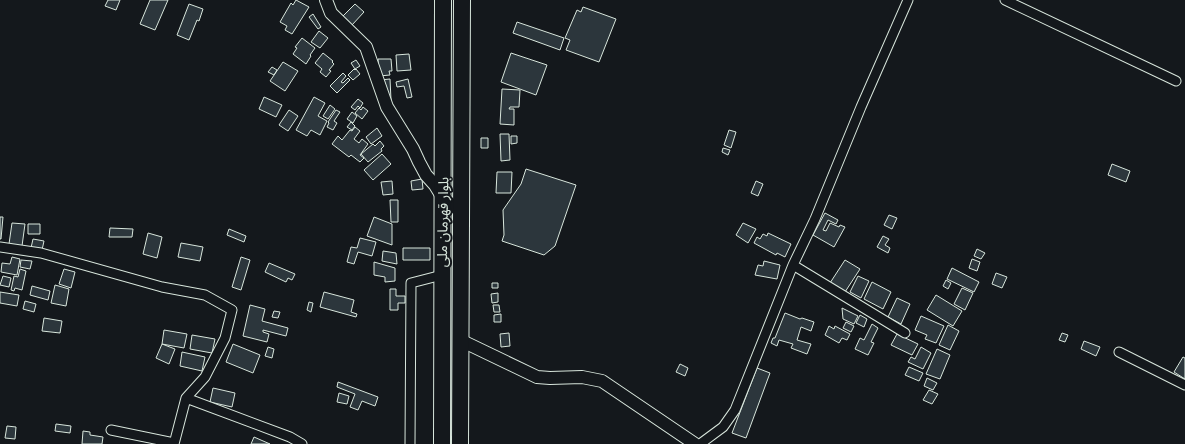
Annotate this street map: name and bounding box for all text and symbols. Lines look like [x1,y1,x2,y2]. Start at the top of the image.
street label: بلوار قهرمان ملی [431,176,453,267]

